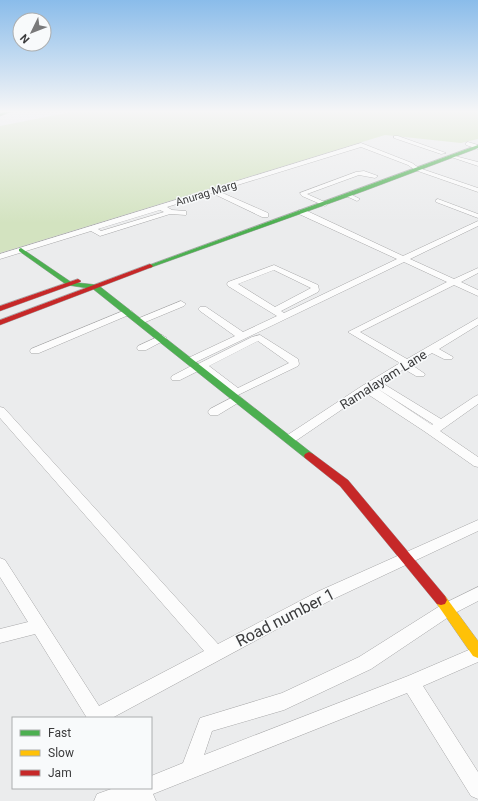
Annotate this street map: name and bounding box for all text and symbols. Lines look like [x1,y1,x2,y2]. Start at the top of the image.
north arrow [12,12,52,52]
text: N [17,31,32,46]
street label: Anurag Marg [174,178,238,209]
street label: Ramalayam Lane [337,347,430,412]
street label: Road number 1 [233,584,338,650]
legend [12,717,152,789]
text: Fast [48,726,71,740]
text: Slow [48,746,74,760]
text: Jam [48,766,72,780]

